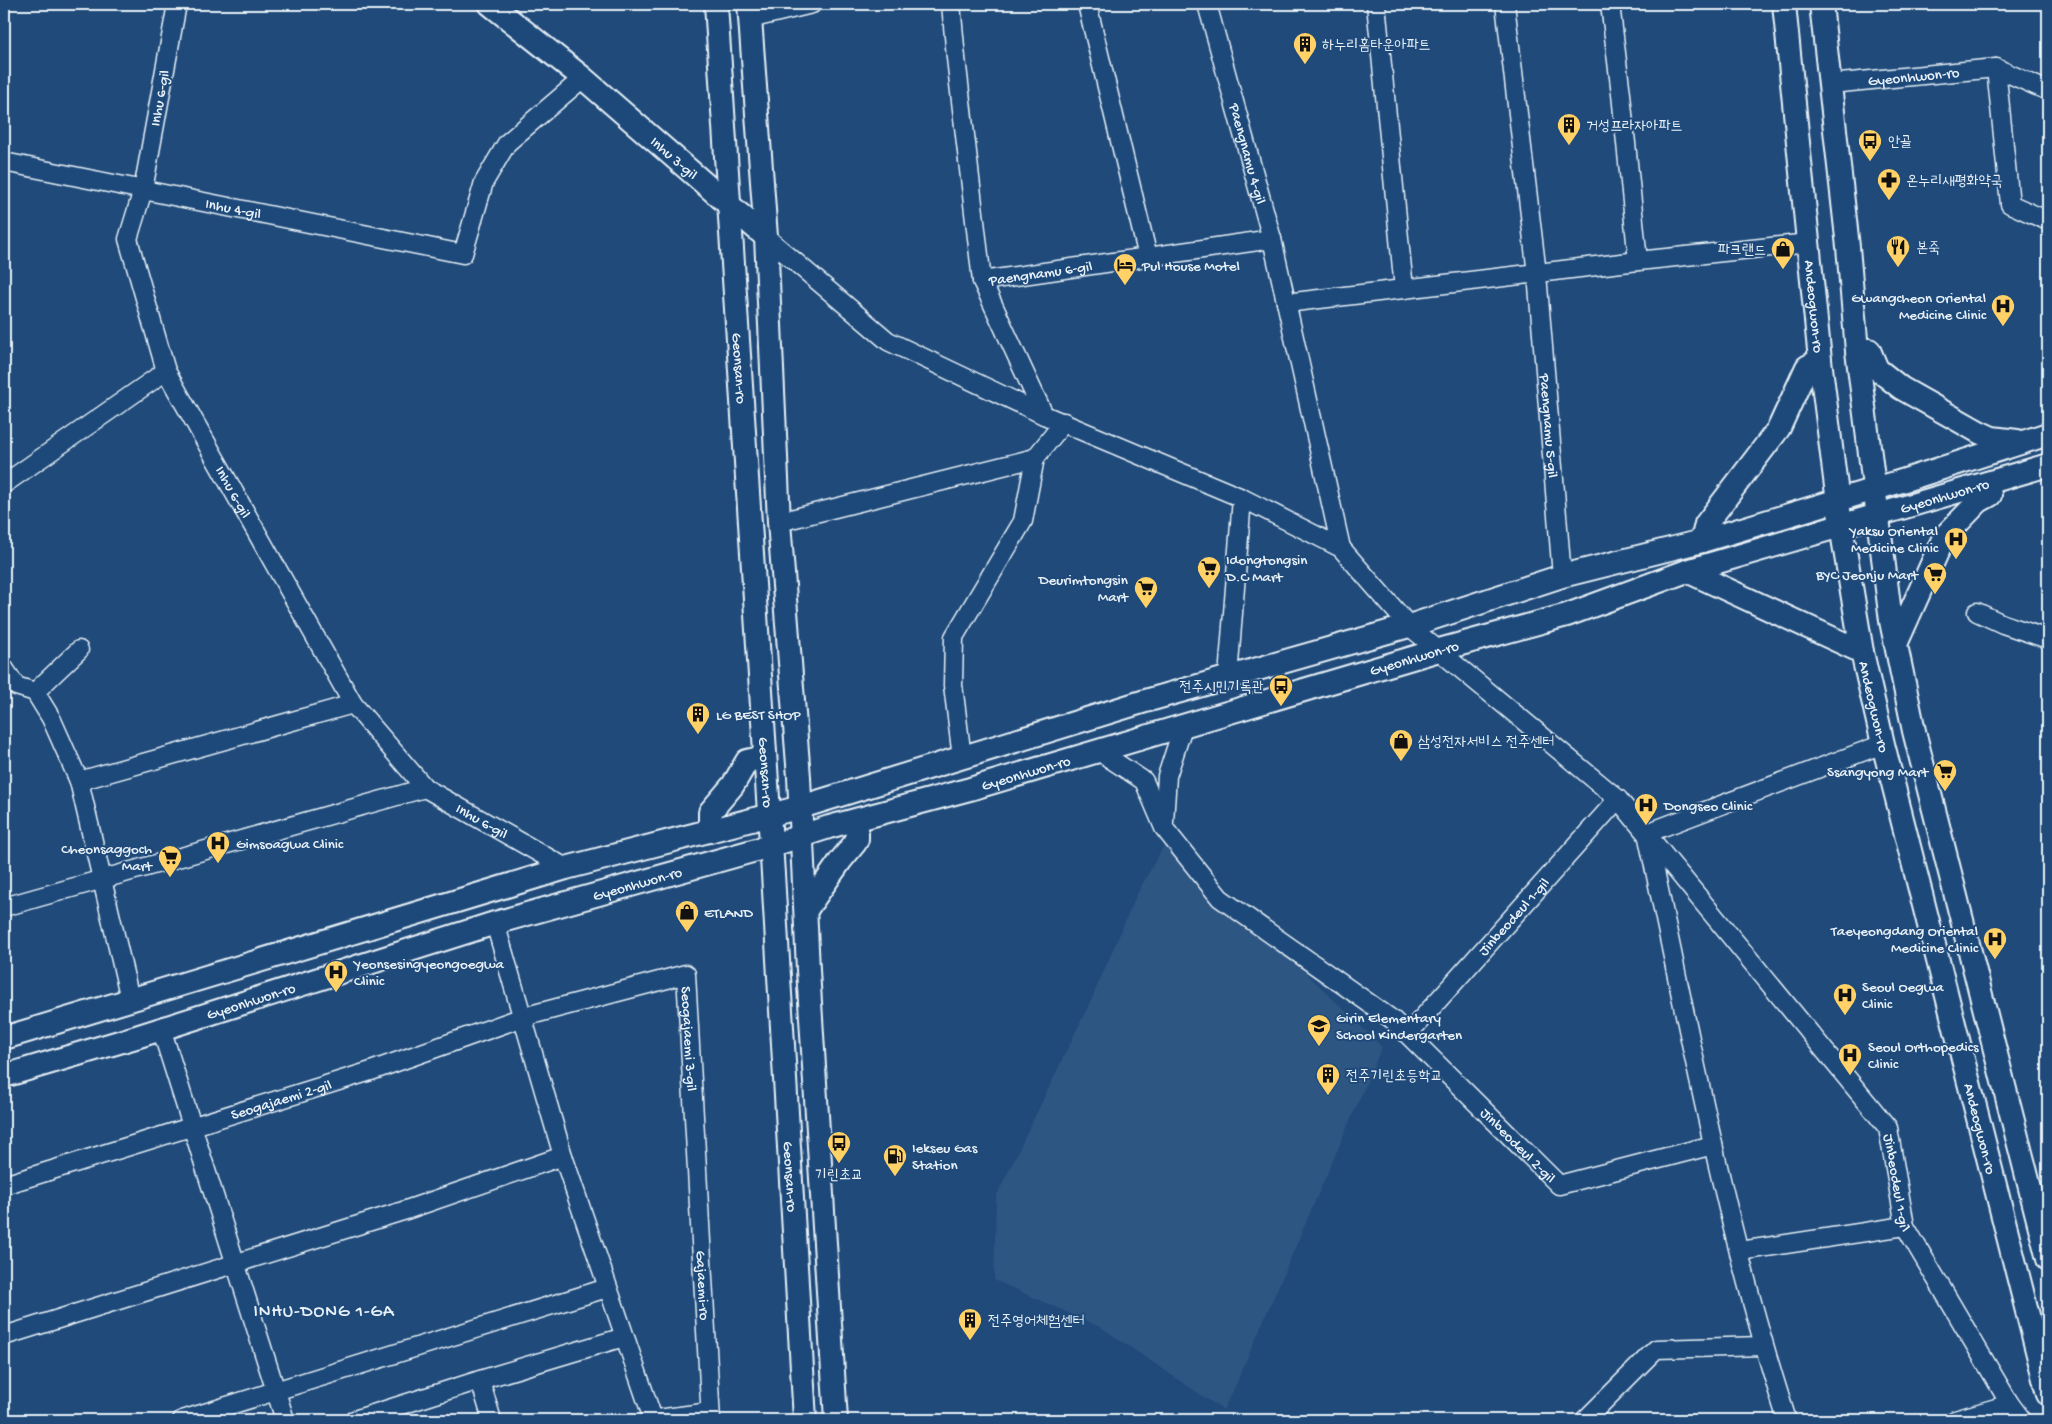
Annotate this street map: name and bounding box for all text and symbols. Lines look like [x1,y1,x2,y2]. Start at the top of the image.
building icon: 하누리홈타운아파트 [1292,31,1318,65]
place label: 하누리홈타운아파트 [1322,37,1431,55]
street label: Gyeonhwon-ro [1867,65,1961,91]
street label: Inhu 6-gil [147,69,175,128]
street label: Paengnamu 4-gil [1224,101,1269,206]
building icon: 거성프라자아파트 [1556,112,1582,146]
place label: 거성프라자아파트 [1586,118,1683,136]
bus stop icon: 안골 [1857,128,1883,162]
street label: Inhu 3-gil [646,133,701,184]
place label: 안골 [1888,134,1912,152]
pharmacy icon: 온누리새평화약국 [1876,167,1902,201]
place label: 온누리새평화약국 [1906,173,2003,191]
street label: Inhu 4-gil [204,196,262,224]
restaurant icon: 본죽 [1885,234,1911,268]
shop icon: 파크랜드 [1770,236,1796,270]
place label: 본죽 [1916,240,1940,258]
place label: 파크랜드 [1718,242,1766,260]
hotel icon: Pul House Motel [1112,252,1138,286]
street label: Paengnamu 6-gil [987,258,1094,291]
place label: Pul House Motel [1141,258,1240,276]
street label: Andeogwon-ro [1799,259,1826,354]
place label: Gwangcheon Oriental Medicine Clinic [1851,290,1987,325]
hospital icon: Gwangcheon Oriental Medicine Clinic [1990,293,2016,327]
street label: Geonsan-ro [727,332,749,405]
street label: Paengnamu 5-gil [1534,372,1561,479]
street label: Inhu 6-gil [210,463,254,522]
street label: Gyeonhwon-ro [1898,476,1992,519]
place label: Yaksu Oriental Medicine Clinic [1848,523,1939,558]
hospital icon: Yaksu Oriental Medicine Clinic [1943,526,1969,560]
place label: Idongtongsin D.C Mart [1225,552,1307,587]
supermarket icon: Idongtongsin D.C Mart [1196,555,1222,589]
supermarket icon: BYC Jeonju Mart [1922,561,1948,595]
place label: BYC Jeonju Mart [1815,567,1920,585]
place label: Deurimtongsin Mart [1038,572,1130,607]
supermarket icon: Deurimtongsin Mart [1133,575,1159,609]
street label: Gyeonhwon-ro [1368,638,1461,681]
street label: Andeogwon-ro [1853,660,1892,755]
bus stop icon: 전주시민기록관 [1268,673,1294,707]
place label: 전주시민기록관 [1180,679,1264,697]
building icon: LG BEST SHOP [685,701,711,735]
place label: LG BEST SHOP [716,707,801,725]
shop icon: 삼성전자서비스 전주센터 [1388,728,1414,762]
place label: 삼성전자서비스 전주센터 [1418,734,1554,752]
street label: Geonsan-ro [753,736,776,809]
street label: Gyeonhwon-ro [980,753,1073,796]
supermarket icon: Ssangyong Mart [1932,758,1958,792]
place label: Ssangyong Mart [1827,764,1930,782]
hospital icon: Dongseo Clinic [1633,792,1659,826]
place label: Dongseo Clinic [1663,798,1753,816]
street label: Inhu 6-gil [452,800,510,844]
hospital icon: Gimsoagwa Clinic [205,830,231,864]
place label: Gimsoagwa Clinic [236,836,344,854]
place label: Cheonsaggoch Mart [61,841,154,876]
supermarket icon: Cheonsaggoch Mart [157,844,183,878]
street label: Gyeonhwon-ro [591,864,685,906]
street label: Jinbeodeul 1-gil [1475,875,1554,960]
shop icon: ETLAND [674,899,700,933]
place label: ETLAND [704,905,753,923]
place label: Taeyeongdang Oriental Medicine Clinic [1830,923,1979,958]
hospital icon: Taeyeongdang Oriental Medicine Clinic [1982,926,2008,960]
place label: Yeonsesingyeongoegwa Clinic [352,956,505,991]
hospital icon: Yeonsesingyeongoegwa Clinic [323,959,349,993]
place label: Seoul Oegwa Clinic [1862,979,1944,1014]
street label: Gyeonhwon-ro [205,980,298,1025]
hospital icon: Seoul Oegwa Clinic [1832,982,1858,1016]
street label: Seogajaemi 3-gil [676,986,700,1092]
place label: Girin Elementary School Kindergarten [1336,1010,1462,1045]
school or university icon: Girin Elementary School Kindergarten [1306,1013,1332,1047]
place label: Seoul Orthopedics Clinic [1868,1039,1979,1074]
hospital icon: Seoul Orthopedics Clinic [1837,1042,1863,1076]
building icon: 전주기린초등학교 [1315,1062,1341,1096]
place label: 전주기린초등학교 [1346,1068,1443,1086]
street label: Seogajaemi 2-gil [229,1077,334,1125]
street label: Andeogwon-ro [1958,1082,1999,1177]
street label: Jinbeodeul 2-gil [1475,1105,1559,1188]
bus stop icon: 기린초교 [826,1130,852,1164]
street label: Jinbeodeul 1-gil [1878,1133,1913,1236]
place label: Iekseu Gas Station [912,1140,978,1175]
street label: Geonsan-ro [778,1141,800,1213]
fuel station icon: Iekseu Gas Station [882,1143,908,1177]
place label: 기린초교 [815,1167,863,1185]
street label: Gajaemi-ro [691,1250,712,1321]
district label: INHU-DONG 1-GA [253,1302,395,1323]
building icon: 전주영어체험센터 [957,1307,983,1341]
place label: 전주영어체험센터 [988,1313,1085,1331]

